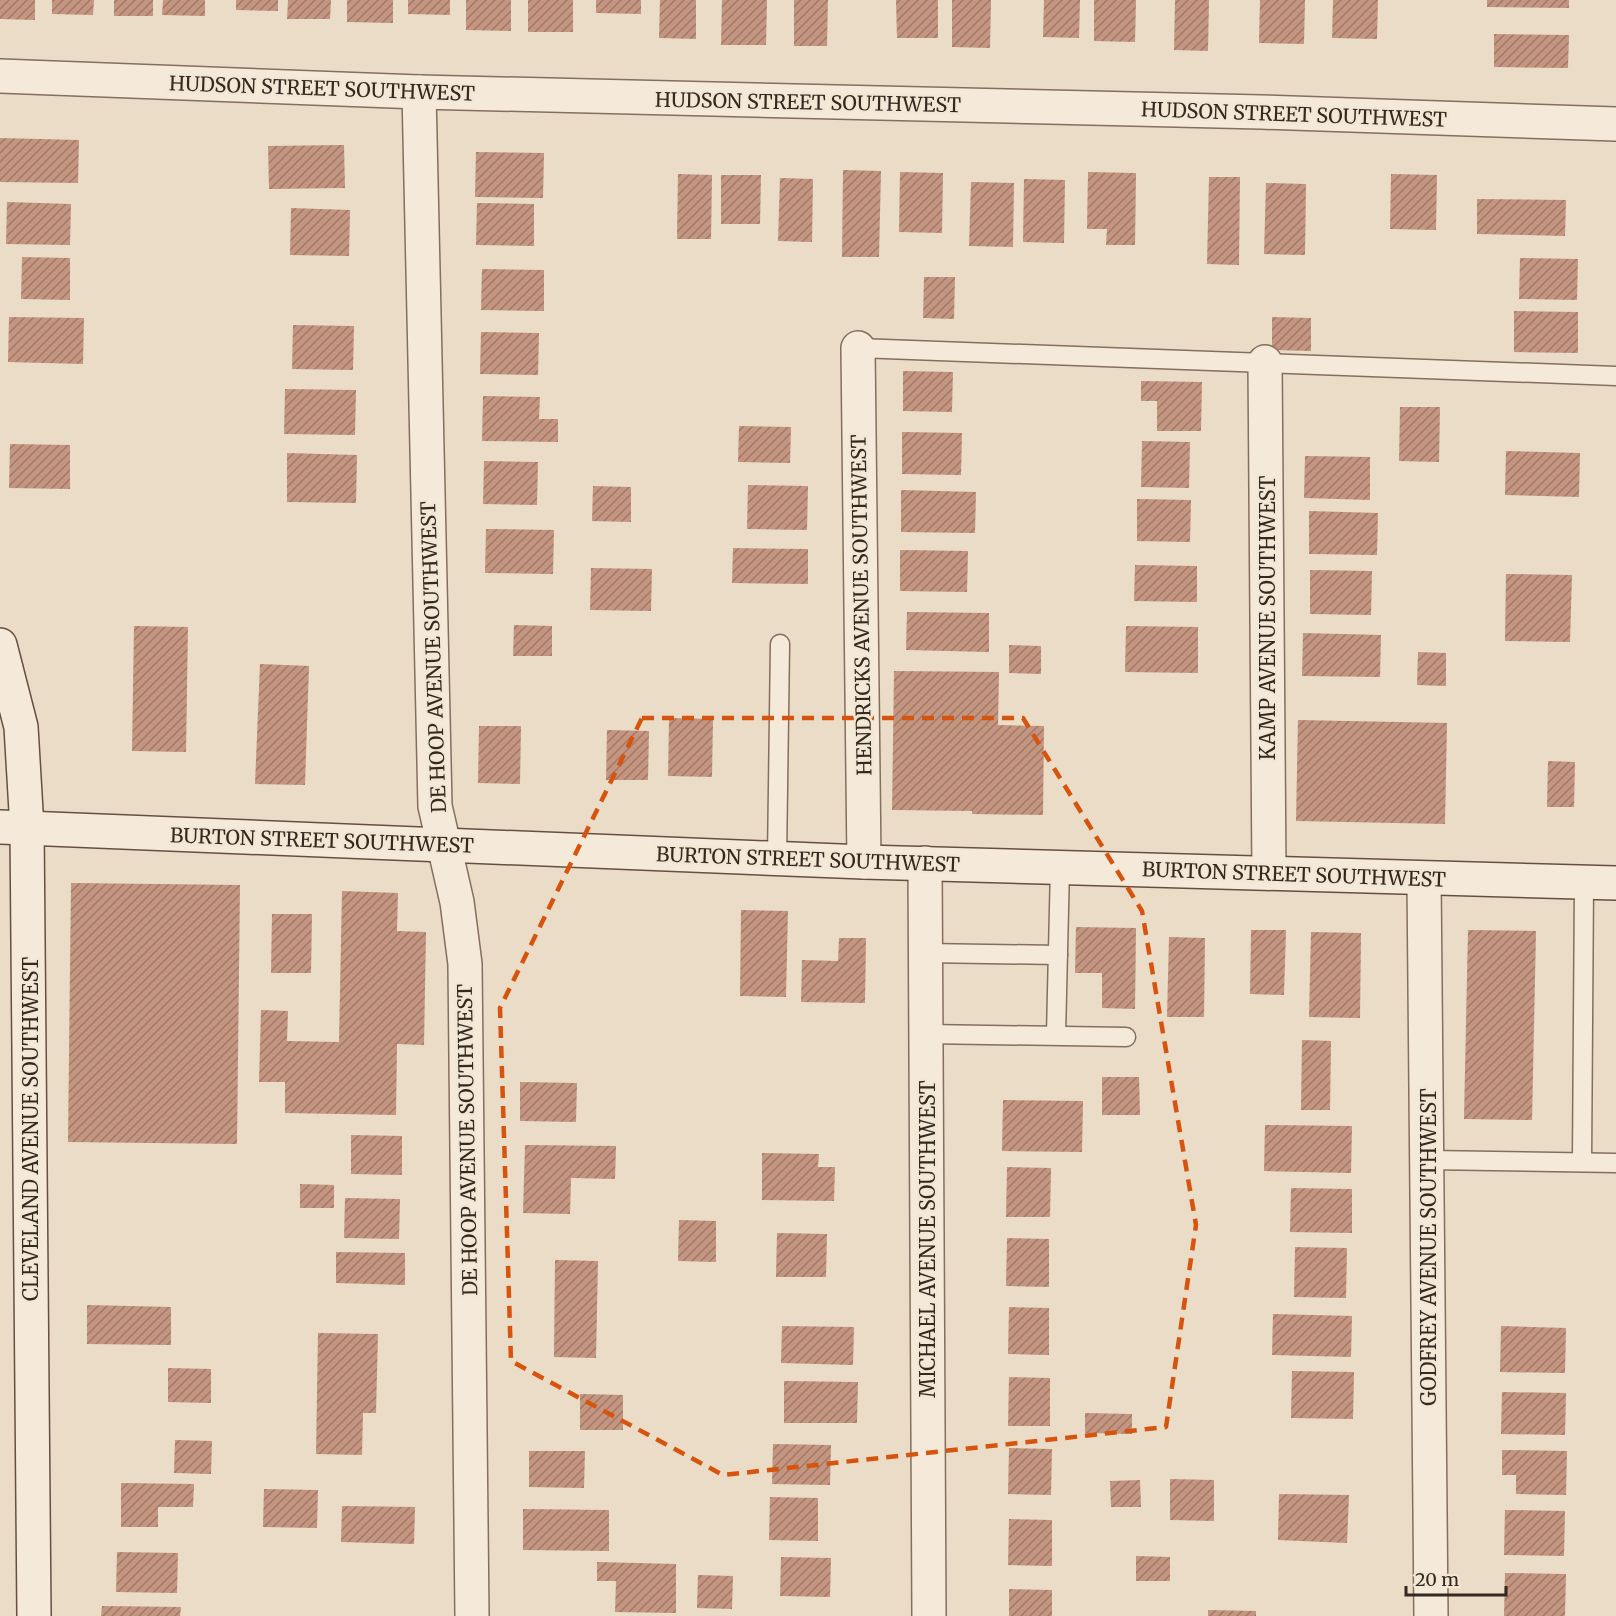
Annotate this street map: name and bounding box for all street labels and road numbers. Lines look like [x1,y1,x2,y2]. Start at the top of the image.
street label: HUDSON STREET SOUTHWEST [169,70,475,106]
street label: HUDSON STREET SOUTHWEST [655,87,961,117]
street label: HUDSON STREET SOUTHWEST [1141,96,1447,132]
street label: HENDRICKS AVENUE SOUTHWEST [846,434,876,776]
street label: KAMP AVENUE SOUTHWEST [1255,476,1280,760]
street label: DE HOOP AVENUE SOUTHWEST [415,501,451,813]
street label: BURTON STREET SOUTHWEST [170,822,475,858]
street label: BURTON STREET SOUTHWEST [656,841,961,877]
street label: BURTON STREET SOUTHWEST [1142,856,1447,892]
street label: CLEVELAND AVENUE SOUTHWEST [18,957,43,1301]
street label: DE HOOP AVENUE SOUTHWEST [452,984,482,1296]
street label: MICHAEL AVENUE SOUTHWEST [915,1080,940,1398]
street label: GODFREY AVENUE SOUTHWEST [1416,1088,1441,1406]

